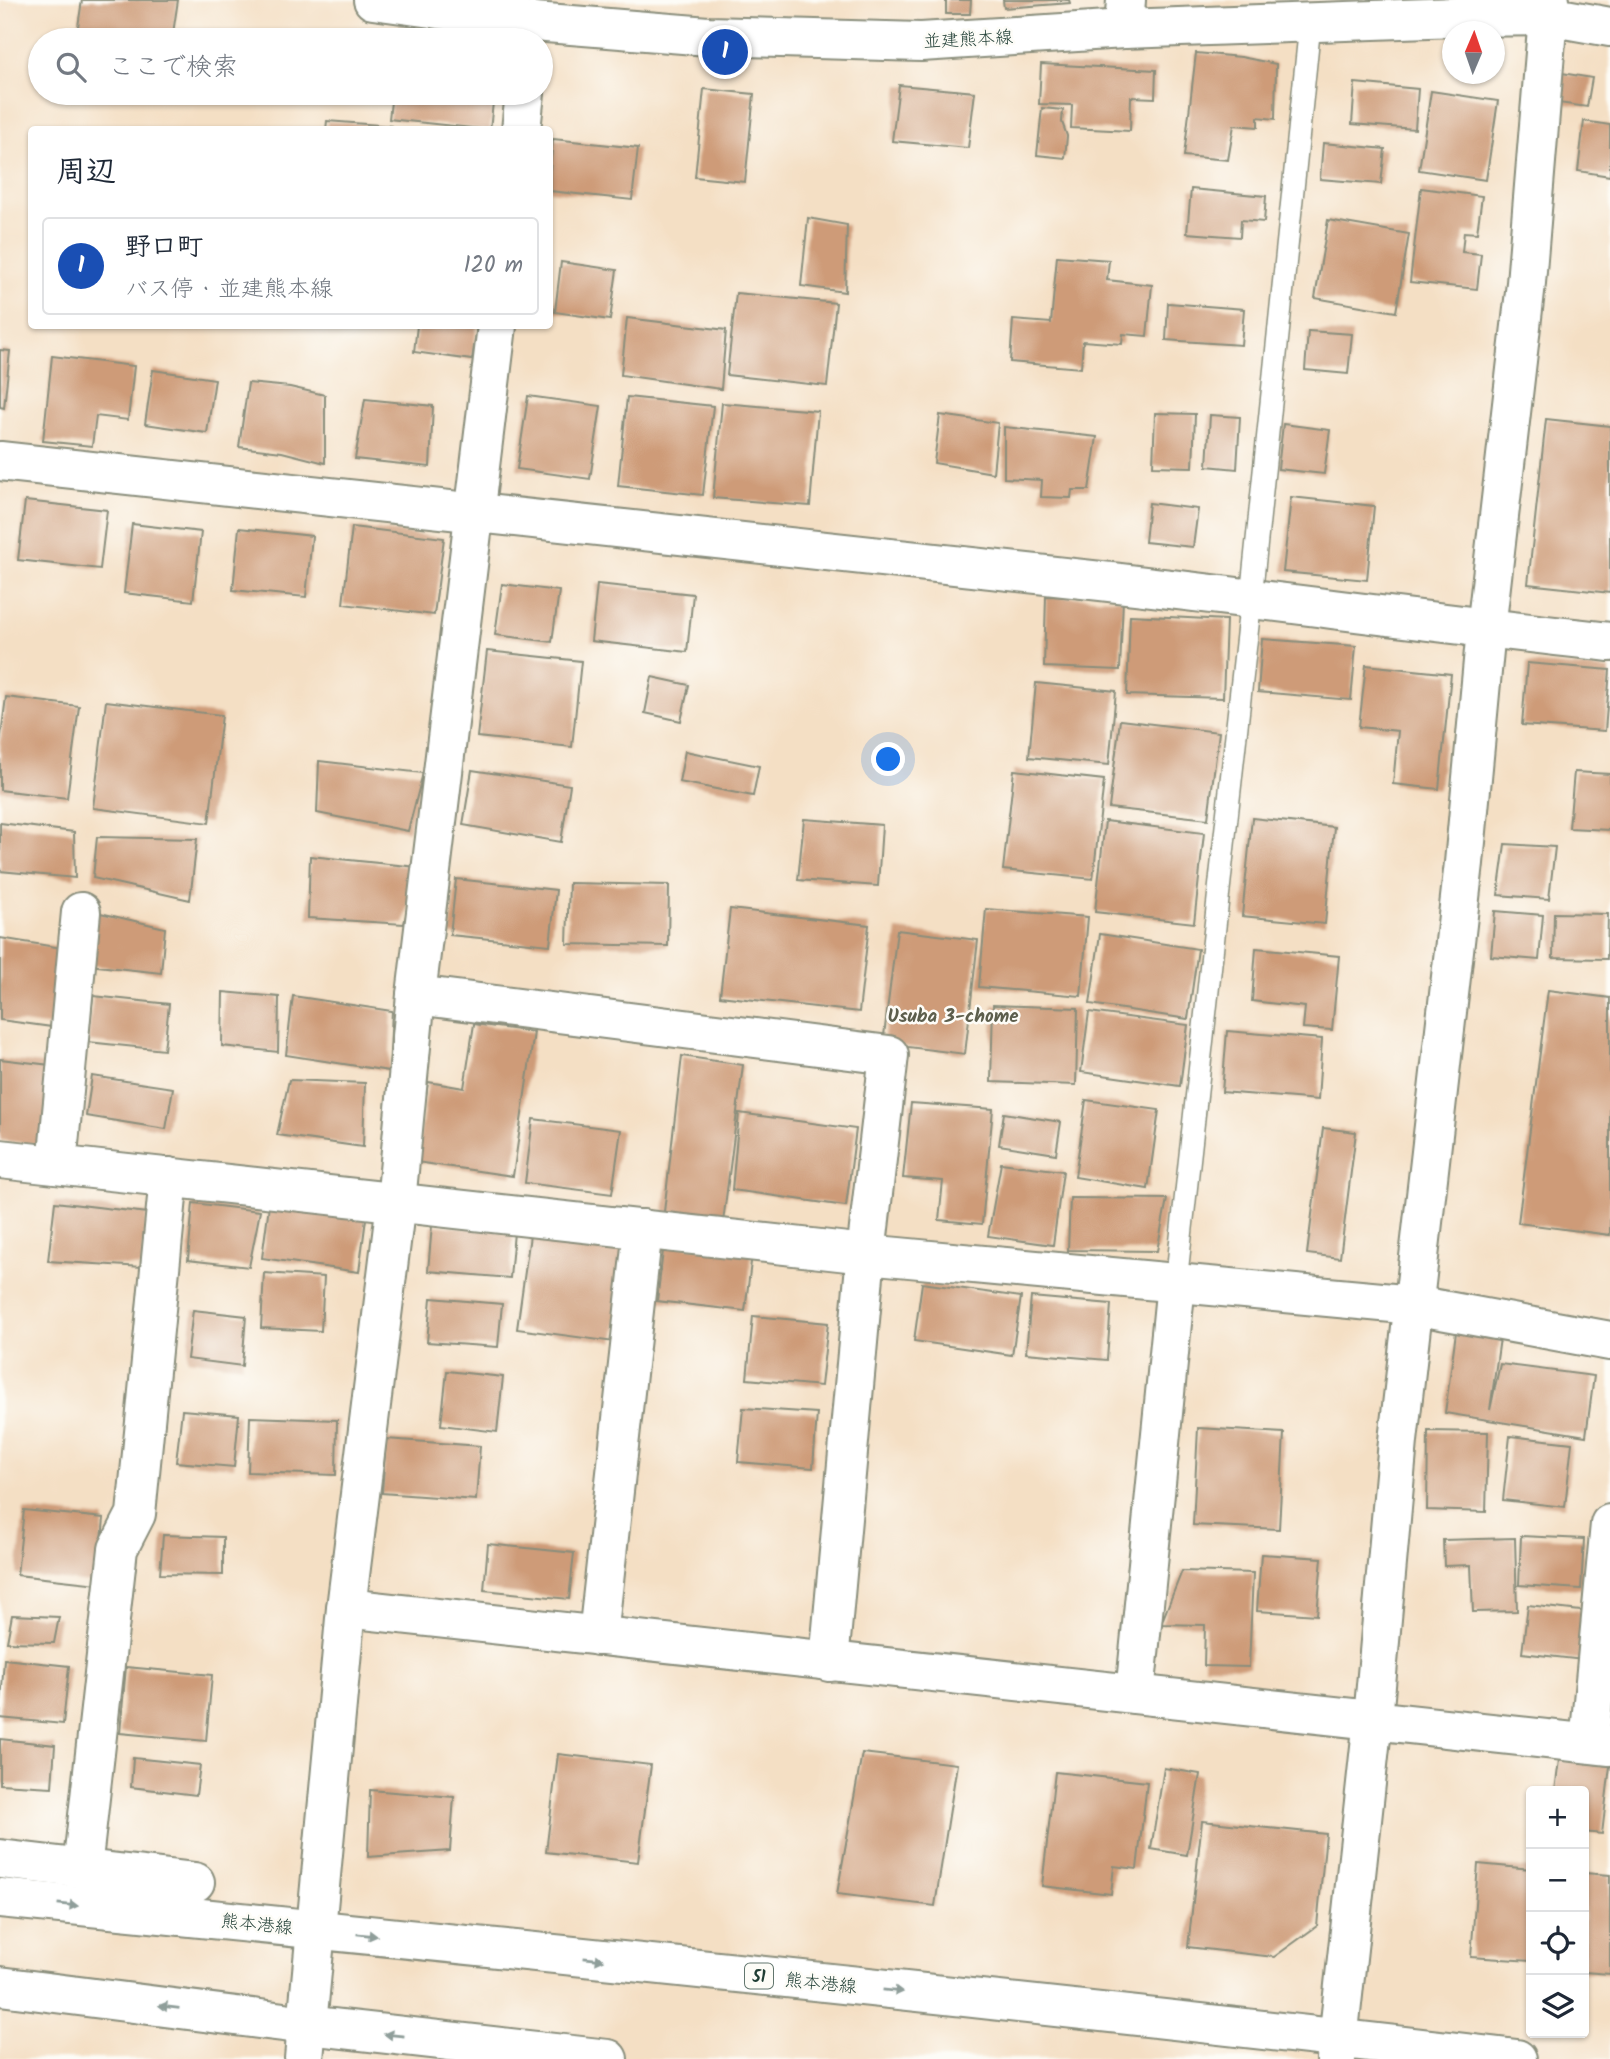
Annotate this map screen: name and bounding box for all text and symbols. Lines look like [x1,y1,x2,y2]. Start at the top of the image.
north arrow [1442,21,1505,84]
street label: 並建熊本線 [922,24,1014,57]
pin: 1 [702,26,748,78]
search box [28,28,553,105]
text: ここで検索 [108,47,238,89]
icon: search [52,48,90,86]
text: 周辺 [56,149,116,197]
text: 野口町 [125,227,203,269]
text: 1 [78,248,84,284]
text: 120 m [463,248,523,284]
text: バス停 · 並建熊本線 [125,272,333,308]
your location [871,742,905,776]
district label: Usuba 3-chome [887,1002,1019,1032]
map controls [1526,1786,1589,2038]
button: + [1526,1786,1589,1849]
button: − [1526,1849,1589,1912]
one-way arrow [57,1900,79,1911]
street label: 熊本港線 [220,1907,294,1944]
button: locate [1526,1912,1589,1975]
one-way arrow [357,1929,379,1940]
one-way arrow [583,1954,605,1965]
road number: 51 [745,1964,773,1988]
street label: 熊本港線 [784,1966,858,2003]
button: layers [1526,1975,1589,2038]
one-way arrow [882,1985,904,1996]
one-way arrow [157,2002,179,2013]
one-way arrow [383,2029,405,2040]

